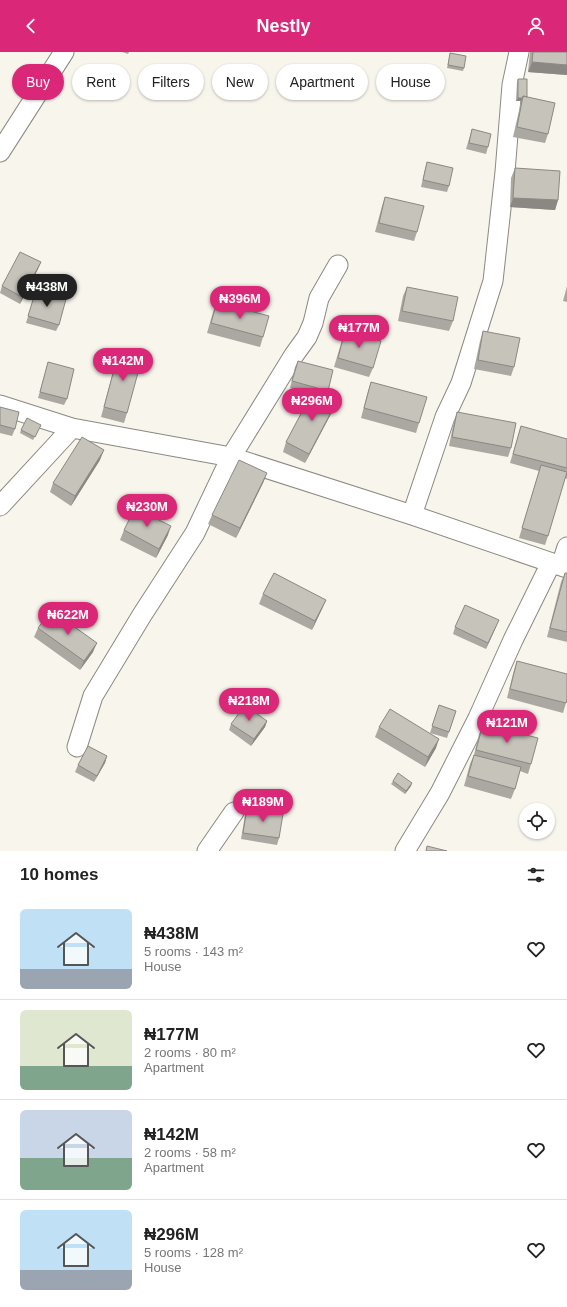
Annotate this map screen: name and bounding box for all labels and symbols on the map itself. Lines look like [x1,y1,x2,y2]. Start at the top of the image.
pin: ₦438M [19,274,75,308]
pin: ₦396M [212,286,268,320]
pin: ₦177M [331,315,387,349]
pin: ₦142M [95,348,151,382]
pin: ₦296M [284,388,340,422]
pin: ₦230M [119,494,175,528]
pin: ₦622M [40,602,96,636]
pin: ₦218M [221,688,277,722]
pin: ₦121M [479,710,535,744]
pin: ₦189M [235,789,291,823]

